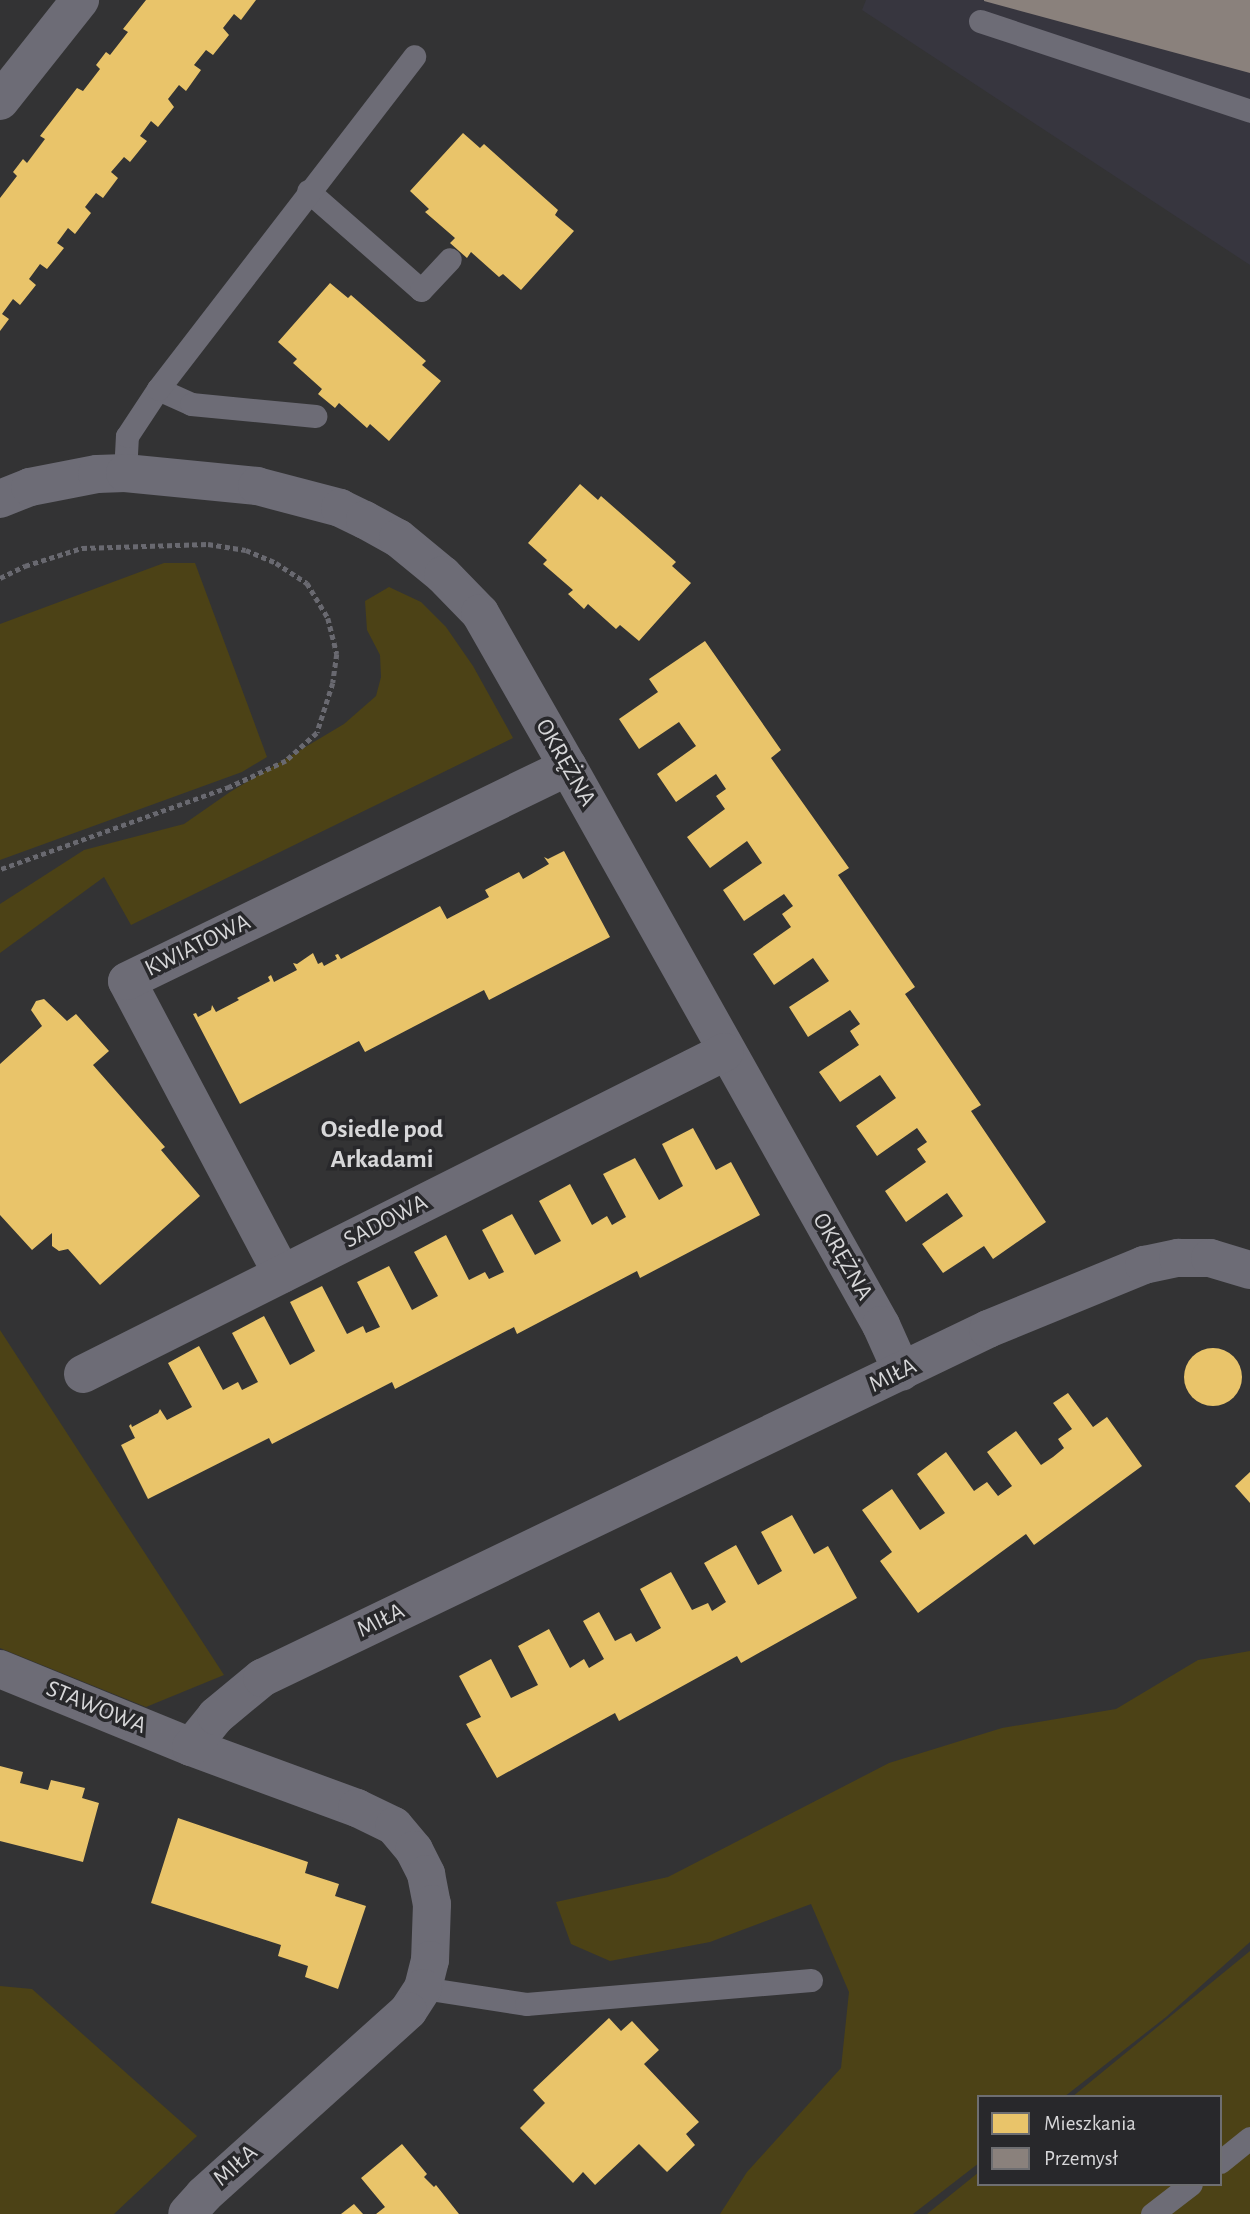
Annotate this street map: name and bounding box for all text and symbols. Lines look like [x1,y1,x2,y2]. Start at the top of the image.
street label: OKRĘŻNA [528,714,602,812]
street label: KWIATOWA [140,908,256,984]
district label: Osiedle pod Arkadami [321,1114,443,1176]
street label: SADOWA [339,1189,433,1255]
street label: OKRĘŻNA [805,1208,879,1306]
street label: MIŁA [864,1352,922,1400]
street label: MIŁA [352,1597,410,1645]
street label: STAWOWA [42,1675,150,1741]
legend [977,2095,1222,2186]
text: Mieszkania [1044,2113,1136,2134]
street label: MIŁA [208,2139,264,2193]
text: Przemysł [1044,2148,1118,2169]

